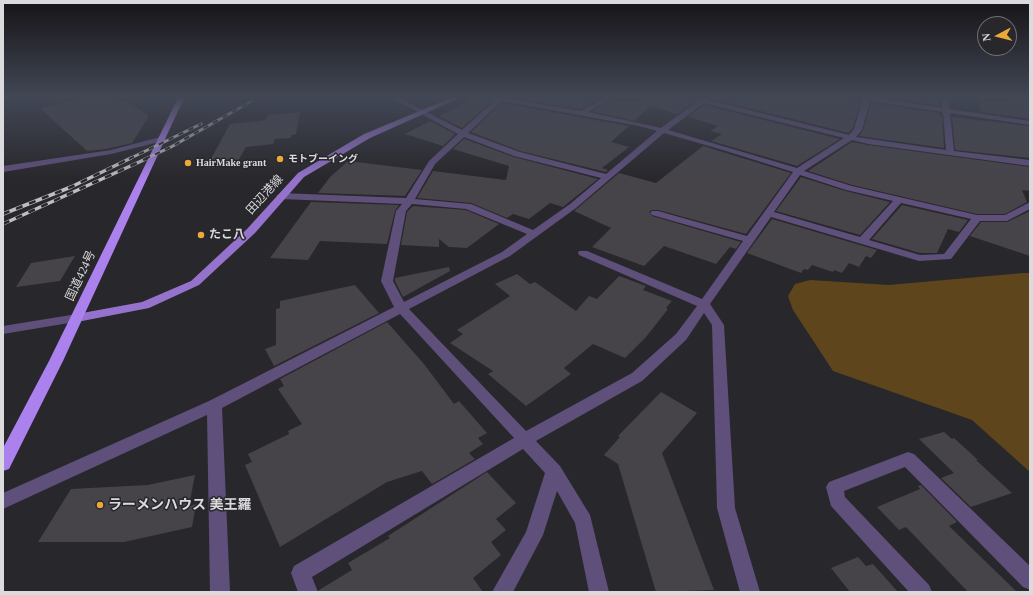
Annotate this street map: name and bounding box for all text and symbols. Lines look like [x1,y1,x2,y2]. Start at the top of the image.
north arrow [977,16,1017,56]
text: N [980,33,993,42]
place label: モトブーイング [288,153,358,165]
marker: モトブーイング [275,154,285,164]
place label: HairMake grant [196,157,266,169]
marker: HairMake grant [183,158,193,168]
street label: 田辺港線 [244,172,286,218]
place label: たこ八 [209,228,245,242]
marker: たこ八 [196,230,206,240]
street label: 国道424号 [63,248,99,304]
place label: ラーメンハウス 美王羅 [108,497,251,513]
marker: ラーメンハウス 美王羅 [95,500,105,510]

